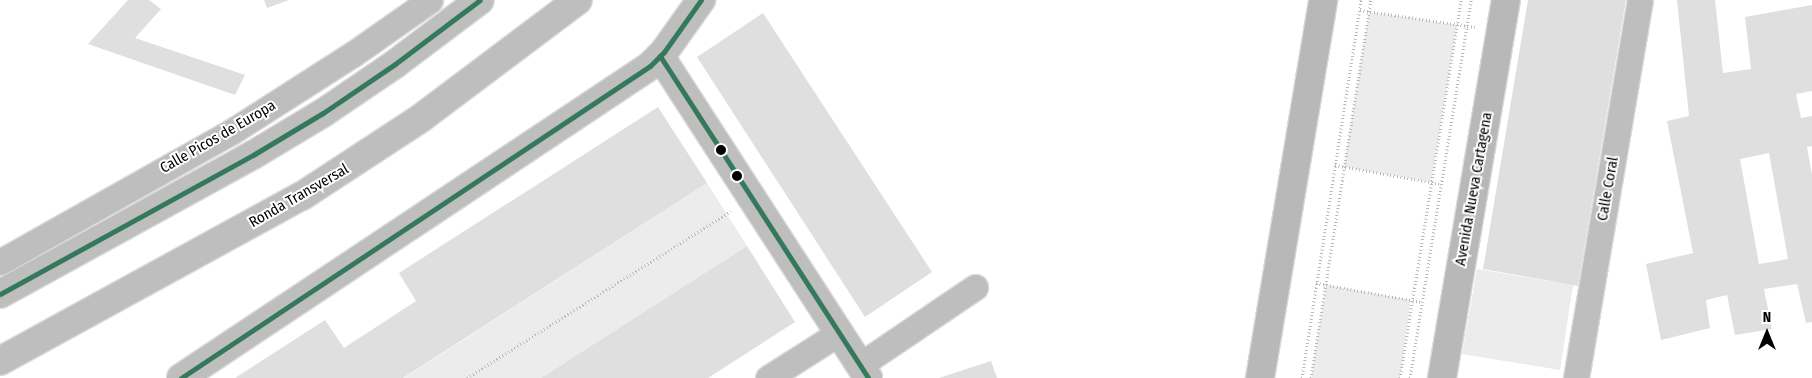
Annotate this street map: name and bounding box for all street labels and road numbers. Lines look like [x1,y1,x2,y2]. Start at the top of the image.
street label: Calle Picos de Europa [157,97,279,177]
street label: Avenida Nueva Cartagena [1452,111,1496,267]
street label: Calle Coral [1594,156,1622,222]
street label: Ronda Transversal [246,160,352,232]

